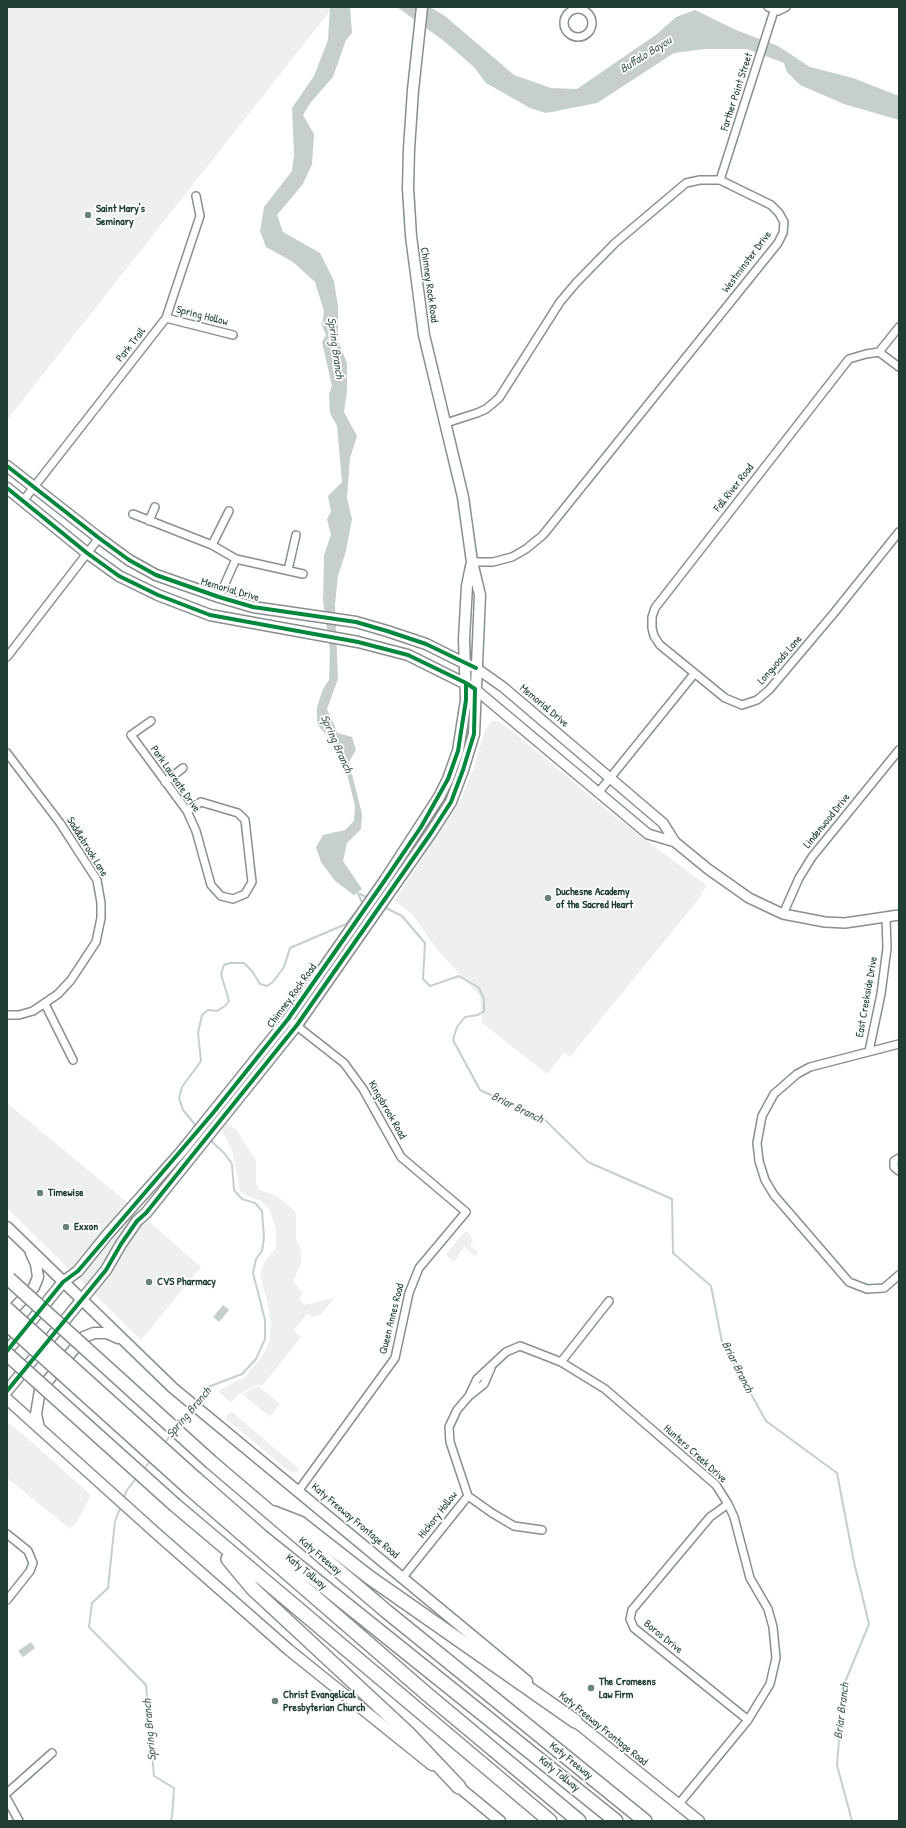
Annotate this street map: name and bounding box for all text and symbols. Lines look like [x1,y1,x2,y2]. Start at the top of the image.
water label: Buffalo Bayou [618,33,674,77]
street label: Farther Point Street [718,51,756,133]
place label: Saint Mary's Seminary [96,202,145,228]
marker: Saint Mary's Seminary [83,210,93,220]
street label: Westminster Drive [719,228,775,296]
street label: Chimney Rock Road [417,246,441,324]
street label: Spring Hollow [175,303,229,329]
water label: Spring Branch [324,316,346,380]
street label: Park Trail [113,325,149,365]
street label: Fall River Road [711,462,757,514]
street label: Memorial Drive [199,575,261,605]
street label: Longwoods Lane [755,633,805,687]
street label: Memorial Drive [517,682,571,730]
water label: Spring Branch [317,713,355,775]
street label: Park Laureate Drive [147,743,203,815]
street label: Lindenwood Drive [801,791,853,851]
street label: Saddlebrook Lane [63,815,111,879]
place label: Duchesne Academy of the Sacred Heart [556,885,633,911]
marker: Duchesne Academy of the Sacred Heart [543,893,553,903]
street label: East Creekside Drive [853,956,881,1038]
street label: Chimney Rock Road [264,961,320,1031]
street label: Kingsbrook Road [365,1079,409,1141]
water label: Briar Branch [489,1089,545,1127]
place label: Timewise [48,1186,84,1200]
marker: Timewise [35,1188,45,1198]
place label: Exxon [74,1220,98,1234]
marker: Exxon [61,1222,71,1232]
place label: CVS Pharmacy [157,1275,216,1289]
marker: CVS Pharmacy [144,1277,154,1287]
street label: Queen Annes Road [377,1282,407,1356]
water label: Briar Branch [718,1339,756,1395]
water label: Spring Branch [164,1385,214,1441]
street label: Hunters Creek Drive [661,1422,729,1486]
street label: Katy Freeway Frontage Road [308,1480,402,1562]
street label: Hickory Hollow [416,1489,460,1541]
street label: Katy Freeway [296,1534,344,1578]
street label: Katy Tollway [283,1551,329,1593]
street label: Boros Drive [641,1617,685,1657]
place label: The Cromeens Law Firm [599,1675,656,1701]
water label: Briar Branch [831,1682,853,1740]
marker: The Cromeens Law Firm [586,1683,596,1693]
place label: Christ Evangelical Presbyterian Church [283,1688,365,1714]
street label: Katy Freeway Frontage Road [556,1689,650,1769]
marker: Christ Evangelical Presbyterian Church [270,1696,280,1706]
water label: Spring Branch [140,1698,160,1762]
street label: Katy Freeway [547,1739,595,1783]
street label: Katy Tollway [536,1753,582,1795]

